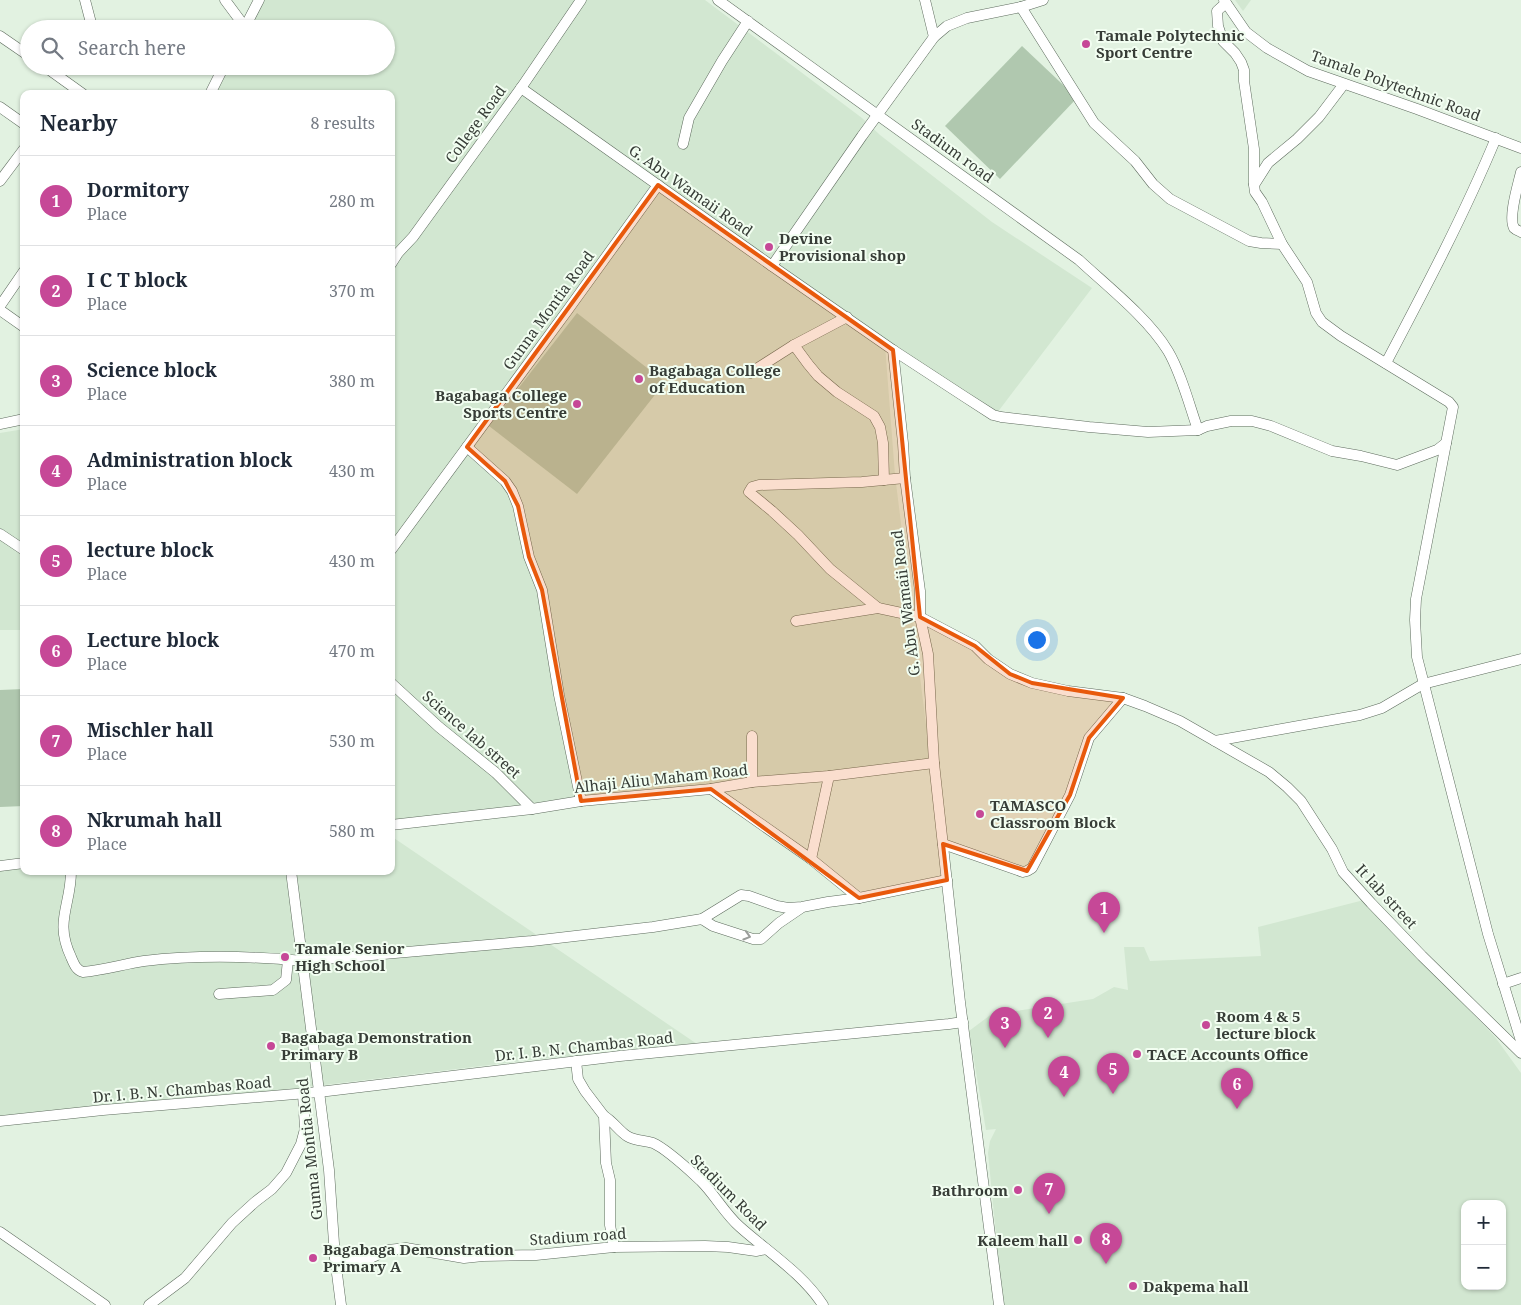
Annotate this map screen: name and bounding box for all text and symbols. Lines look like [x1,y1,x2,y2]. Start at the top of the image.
search box [20,20,395,75]
place label: Tamale Polytechnic Sport Centre [1096,25,1244,62]
icon: search [38,34,66,62]
text: Search here [78,35,186,61]
marker: Tamale Polytechnic Sport Centre [1080,38,1092,50]
street label: Tamale Polytechnic Road [1308,45,1484,125]
street label: College Road [440,81,510,167]
text: Nearby [40,109,118,137]
text: 8 results [311,112,375,134]
street label: Stadium road [908,113,998,187]
street label: G. Abu Wamaii Road [625,140,757,240]
text: Dormitory [87,177,189,203]
text: 1 [51,190,61,212]
text: 280 m [329,190,375,212]
text: Place [87,203,127,225]
place label: Devine Provisional shop [779,228,906,265]
marker: Devine Provisional shop [763,241,775,253]
street label: Gunna Montia Road [498,246,598,374]
text: I C T block [87,267,187,293]
text: 2 [51,280,61,302]
text: 370 m [329,280,375,302]
text: Place [87,293,127,315]
text: Science block [87,357,217,383]
place label: Bagabaga College of Education [649,360,781,397]
text: 3 [51,370,61,392]
text: 380 m [329,370,375,392]
marker: Bagabaga College of Education [633,373,645,385]
text: Place [87,383,127,405]
place label: Bagabaga College Sports Centre [435,385,567,422]
marker: Bagabaga College Sports Centre [571,398,583,410]
text: Administration block [87,447,292,473]
text: 4 [51,460,61,482]
text: 430 m [329,460,375,482]
text: Place [87,473,127,495]
street label: G. Abu Wamaii Road [886,529,924,677]
text: lecture block [87,537,213,563]
text: 5 [51,550,61,572]
text: 430 m [329,550,375,572]
text: Place [87,563,127,585]
text: Lecture block [87,627,219,653]
your location [1024,627,1050,653]
text: 6 [51,640,61,662]
text: 470 m [329,640,375,662]
text: Place [87,653,127,675]
street label: Science lab street [419,686,525,782]
text: Mischler hall [87,717,213,743]
text: 7 [51,730,61,752]
text: 530 m [329,730,375,752]
text: Place [87,743,127,765]
street label: Alhaji Aliu Maham Road [573,759,749,797]
place label: TAMASCO Classroom Block [990,795,1116,832]
text: Nkrumah hall [87,807,222,833]
marker: TAMASCO Classroom Block [974,808,986,820]
text: 8 [51,820,61,842]
text: 580 m [329,820,375,842]
text: Place [87,833,127,855]
street label: It lab street [1352,859,1422,933]
pin: 1 [1088,892,1120,933]
one-way arrow [742,931,751,941]
place label: Tamale Senior High School [295,938,405,975]
marker: Tamale Senior High School [279,951,291,963]
pin: 2 [1032,997,1064,1038]
place label: Room 4 & 5 lecture block [1216,1006,1316,1043]
pin: 3 [989,1007,1021,1048]
marker: Room 4 & 5 lecture block [1200,1019,1212,1031]
place label: Bagabaga Demonstration Primary B [281,1027,472,1064]
street label: Dr. I. B. N. Chambas Road [494,1027,674,1065]
marker: Bagabaga Demonstration Primary B [265,1040,277,1052]
place label: TACE Accounts Office [1147,1044,1308,1064]
marker: TACE Accounts Office [1131,1048,1143,1060]
pin: 5 [1097,1053,1129,1094]
pin: 4 [1048,1056,1080,1097]
pin: 6 [1221,1068,1253,1109]
street label: Dr. I. B. N. Chambas Road [92,1071,272,1107]
street label: Gunna Montia Road [292,1077,326,1221]
street label: Stadium Road [687,1150,771,1234]
pin: 7 [1033,1173,1065,1214]
place label: Bathroom [932,1180,1008,1200]
marker: Bathroom [1012,1184,1024,1196]
map controls [1461,1200,1506,1290]
button: + [1461,1200,1506,1245]
street label: Stadium road [529,1223,627,1249]
pin: 8 [1090,1223,1122,1264]
place label: Kaleem hall [977,1230,1069,1250]
marker: Kaleem hall [1072,1234,1084,1246]
place label: Bagabaga Demonstration Primary A [323,1239,514,1276]
button: − [1461,1245,1506,1290]
marker: Bagabaga Demonstration Primary A [307,1252,319,1264]
place label: Dakpema hall [1143,1276,1249,1296]
marker: Dakpema hall [1127,1280,1139,1292]

